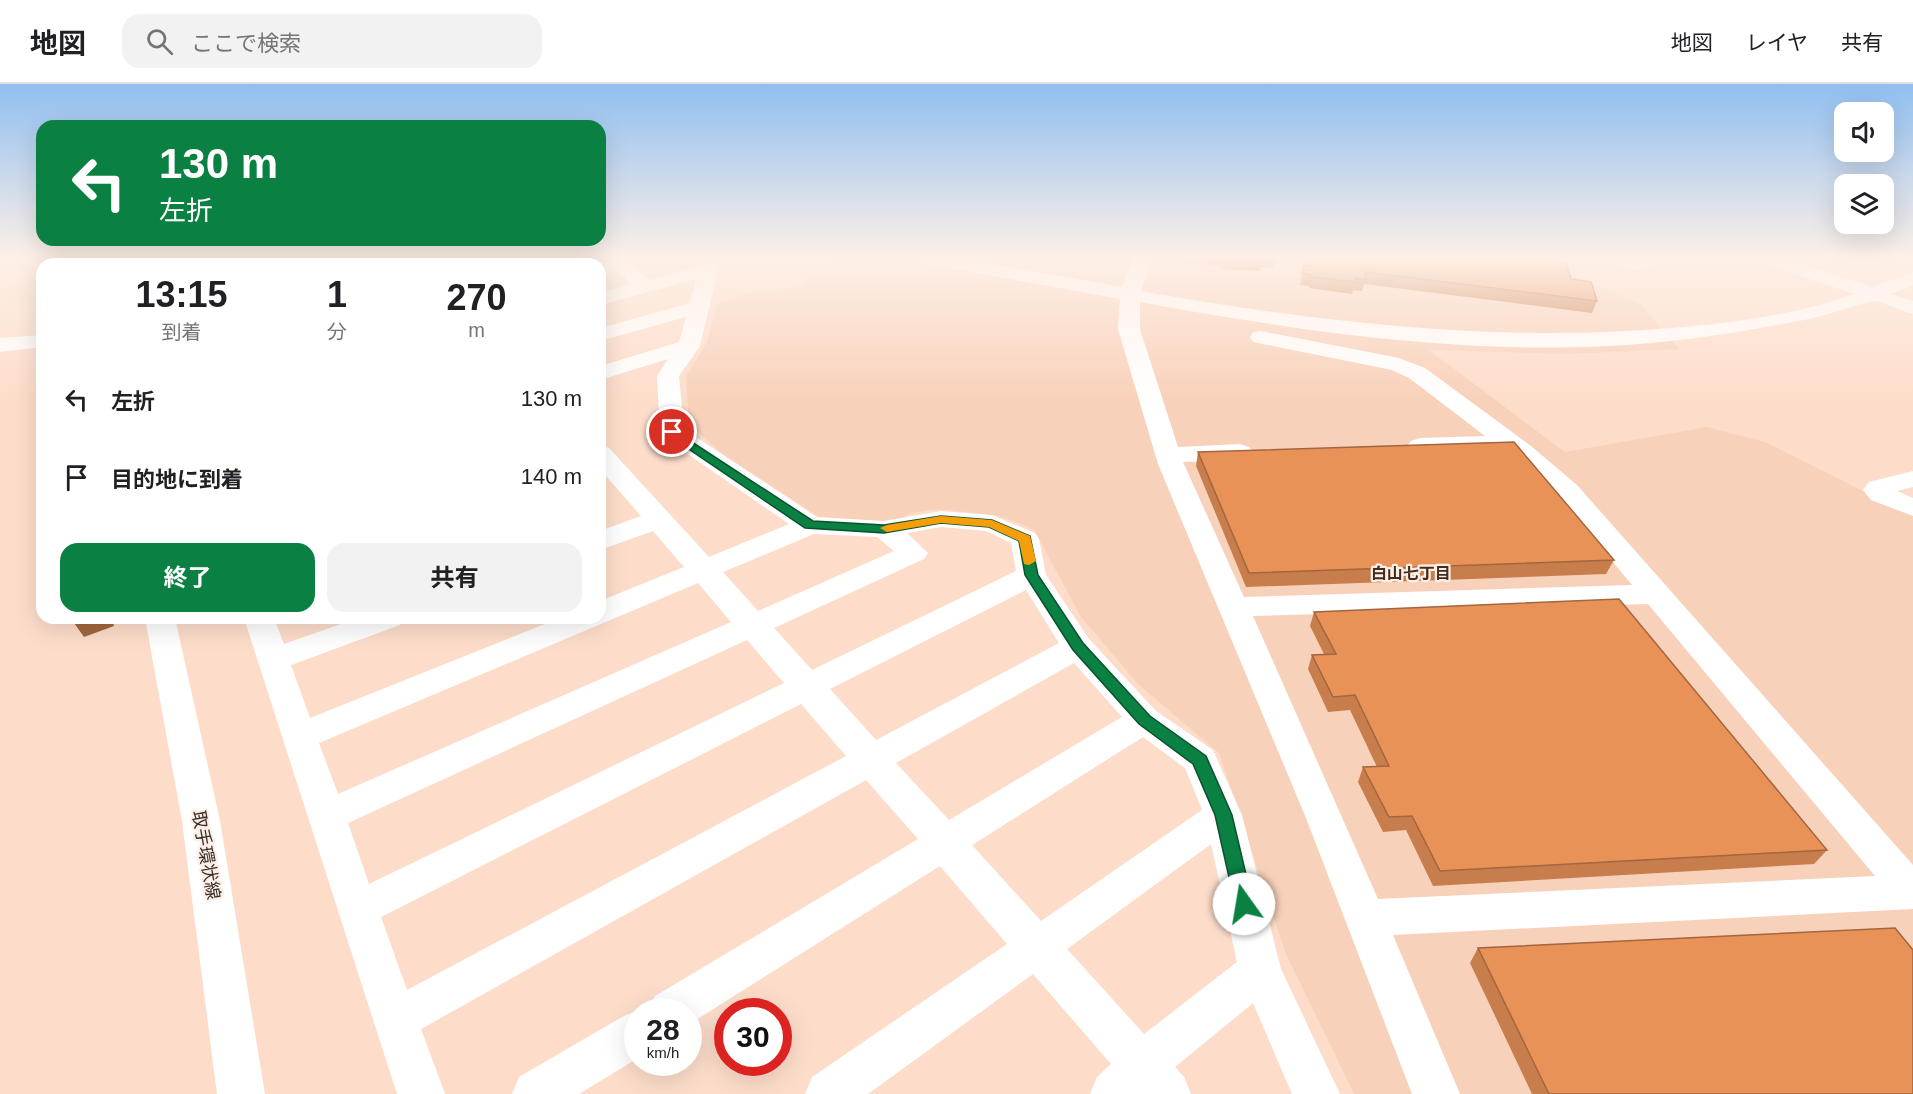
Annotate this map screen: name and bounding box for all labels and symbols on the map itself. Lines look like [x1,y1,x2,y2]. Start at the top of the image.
pin [646,406,697,457]
district label: 白山七丁目 [1371,565,1451,582]
street label: 取手環状線 [188,809,224,901]
position arrow [1212,872,1276,936]
speed limit sign: 30 [714,998,792,1076]

